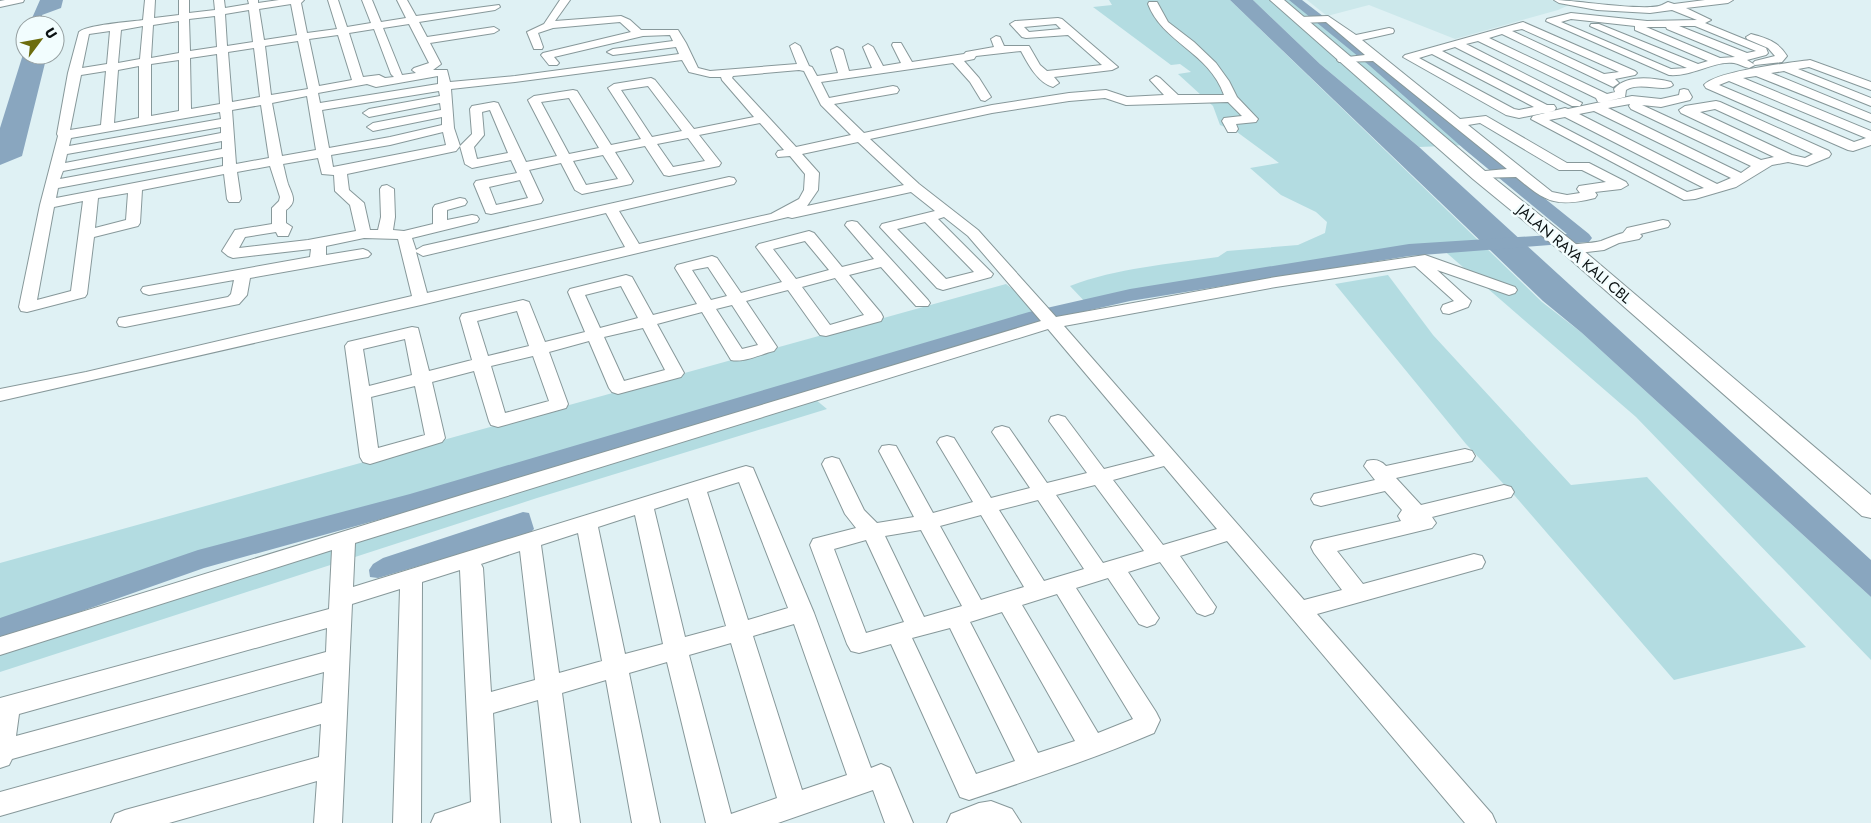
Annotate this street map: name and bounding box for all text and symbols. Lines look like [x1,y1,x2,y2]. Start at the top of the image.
north arrow [15,15,65,65]
text: U [40,24,62,43]
street label: JALAN RAYA KALI CBL [1510,198,1636,309]

